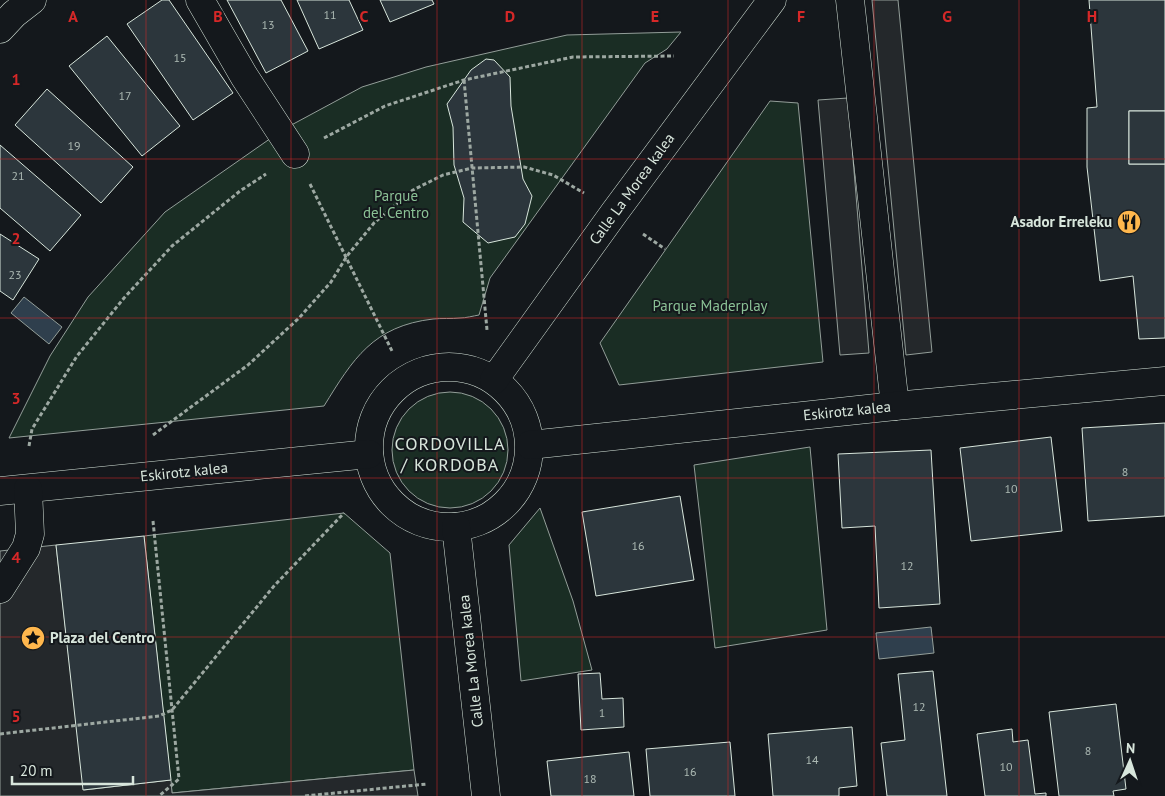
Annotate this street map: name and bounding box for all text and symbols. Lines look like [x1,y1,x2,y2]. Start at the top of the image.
text: A [68,6,78,26]
text: B [213,6,223,26]
text: C [360,6,369,26]
text: D [505,6,515,26]
text: E [651,6,659,26]
text: F [797,6,805,26]
text: G [942,6,952,26]
text: H [1087,6,1097,26]
house number: 11 [323,7,337,22]
house number: 13 [261,17,275,32]
house number: 15 [173,50,187,65]
text: 1 [11,69,21,89]
house number: 17 [118,88,132,103]
street label: Calle La Morea kalea [585,129,678,248]
house number: 19 [67,138,81,153]
house number: 21 [11,168,25,183]
park label: Parque del Centro [363,186,429,222]
restaurant icon: Asador Erreleku [1116,209,1142,235]
place label: Asador Erreleku [1011,212,1112,231]
text: 2 [11,228,21,248]
house number: 23 [8,267,22,282]
park label: Parque Maderplay [652,296,768,315]
text: 3 [11,388,21,408]
street label: Eskirotz kalea [802,396,892,425]
district label: CORDOVILLA / KORDOBA [394,432,506,476]
street label: Eskirotz kalea [139,457,229,486]
house number: 8 [1122,464,1128,479]
house number: 10 [1004,481,1018,496]
house number: 16 [631,538,645,553]
text: 4 [11,547,21,567]
house number: 12 [900,558,914,573]
street label: Calle La Morea kalea [454,594,487,728]
place icon: Plaza del Centro [20,625,46,651]
place label: Plaza del Centro [50,628,154,647]
house number: 12 [912,699,926,714]
house number: 1 [599,705,605,720]
text: 5 [11,706,21,726]
north arrow [1105,736,1155,786]
text: N [1126,739,1136,757]
house number: 8 [1085,743,1091,758]
house number: 14 [805,752,819,767]
scale bar [12,754,134,786]
house number: 10 [999,759,1013,774]
text: 20 m [20,761,53,780]
house number: 16 [683,764,697,779]
house number: 18 [583,771,597,786]

